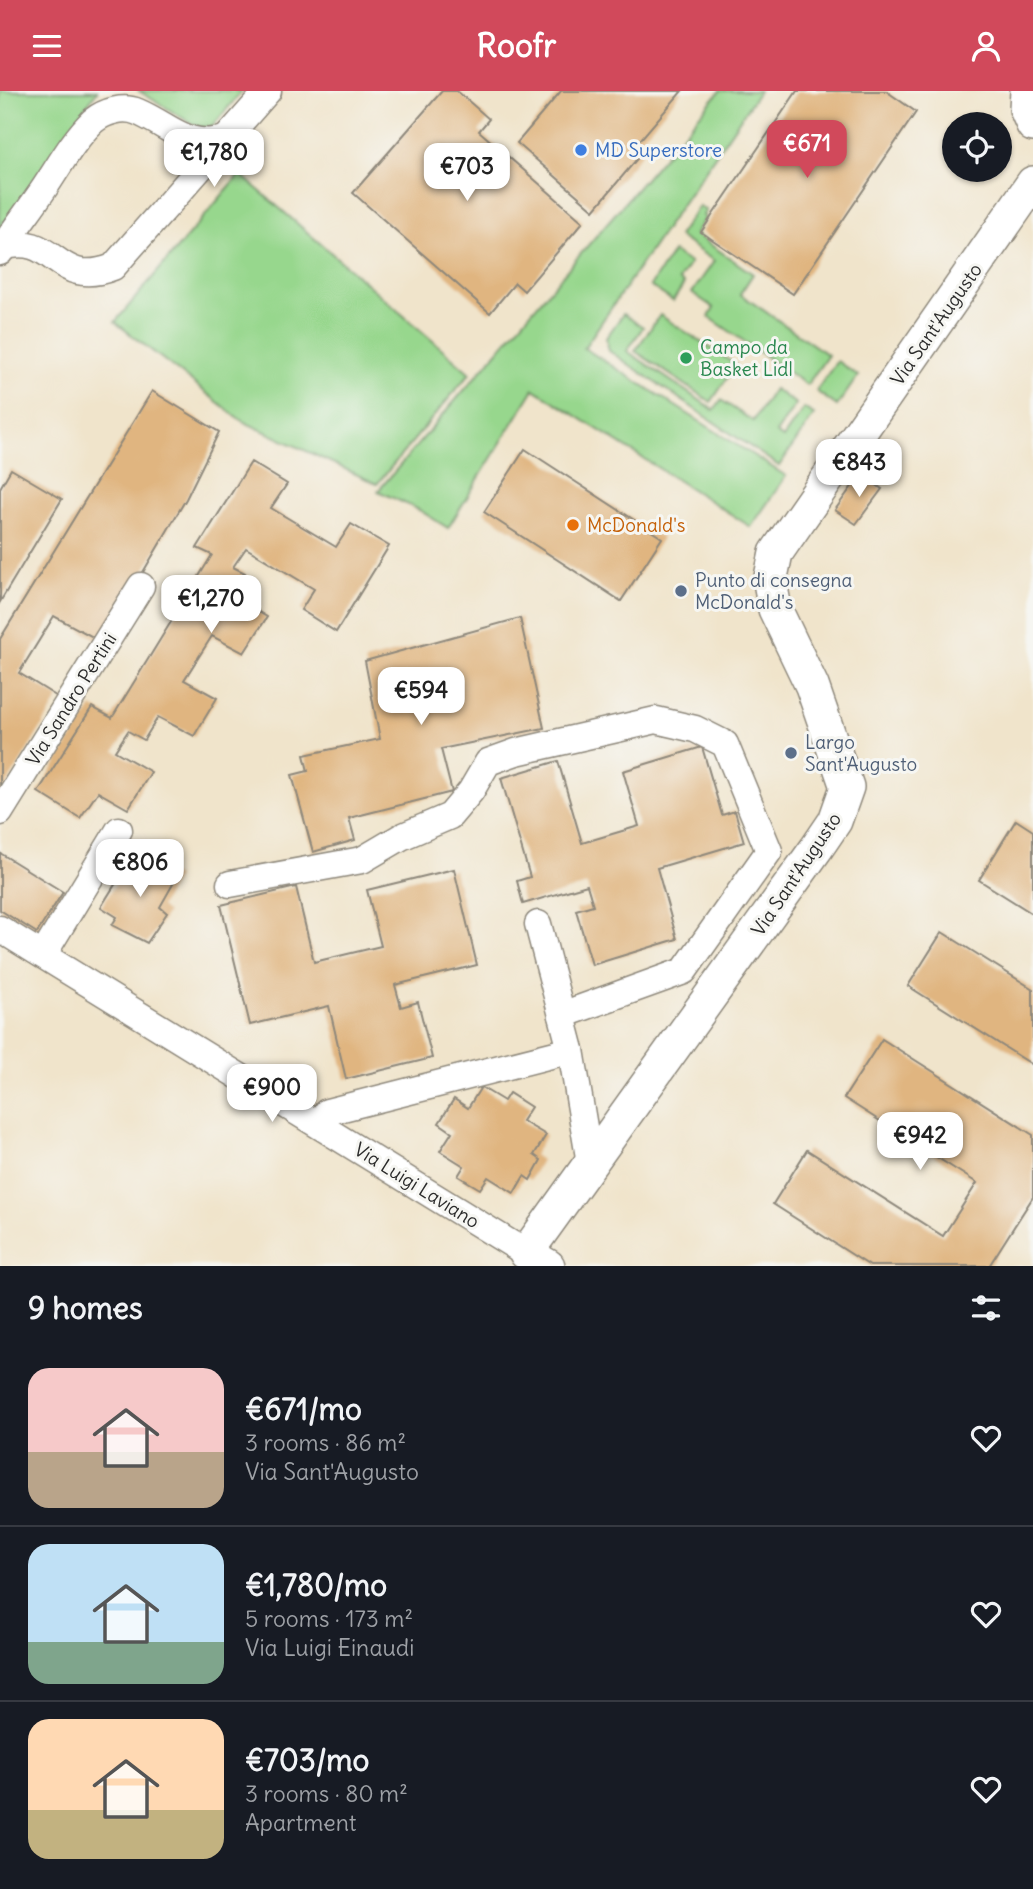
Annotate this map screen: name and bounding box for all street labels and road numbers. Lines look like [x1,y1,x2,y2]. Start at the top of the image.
street label: Via Sant'Augusto [885,258,987,390]
street label: Via Sandro Pertini [20,628,122,770]
street label: Via Sant'Augusto [746,808,846,940]
street label: Via Luigi Laviano [350,1137,484,1233]

